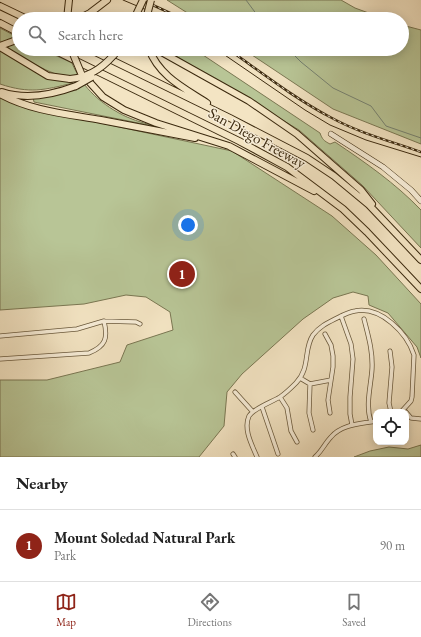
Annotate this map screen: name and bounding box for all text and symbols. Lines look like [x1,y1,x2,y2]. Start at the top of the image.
search box [12,12,409,56]
icon: search [26,23,48,45]
text: Search here [58,25,123,44]
street label: San Diego Freeway [205,103,310,172]
your location [178,215,198,235]
pin: 1 [169,259,195,289]
map controls [373,409,409,445]
button: locate [373,409,409,445]
text: Nearby [16,472,68,494]
text: Mount Soledad Natural Park [54,528,235,547]
text: 1 [26,537,32,554]
text: 90 m [380,537,405,554]
text: Park [54,547,76,564]
tab: Map [55,591,77,629]
tab: Directions [188,591,232,629]
tab: Saved [342,591,366,629]

